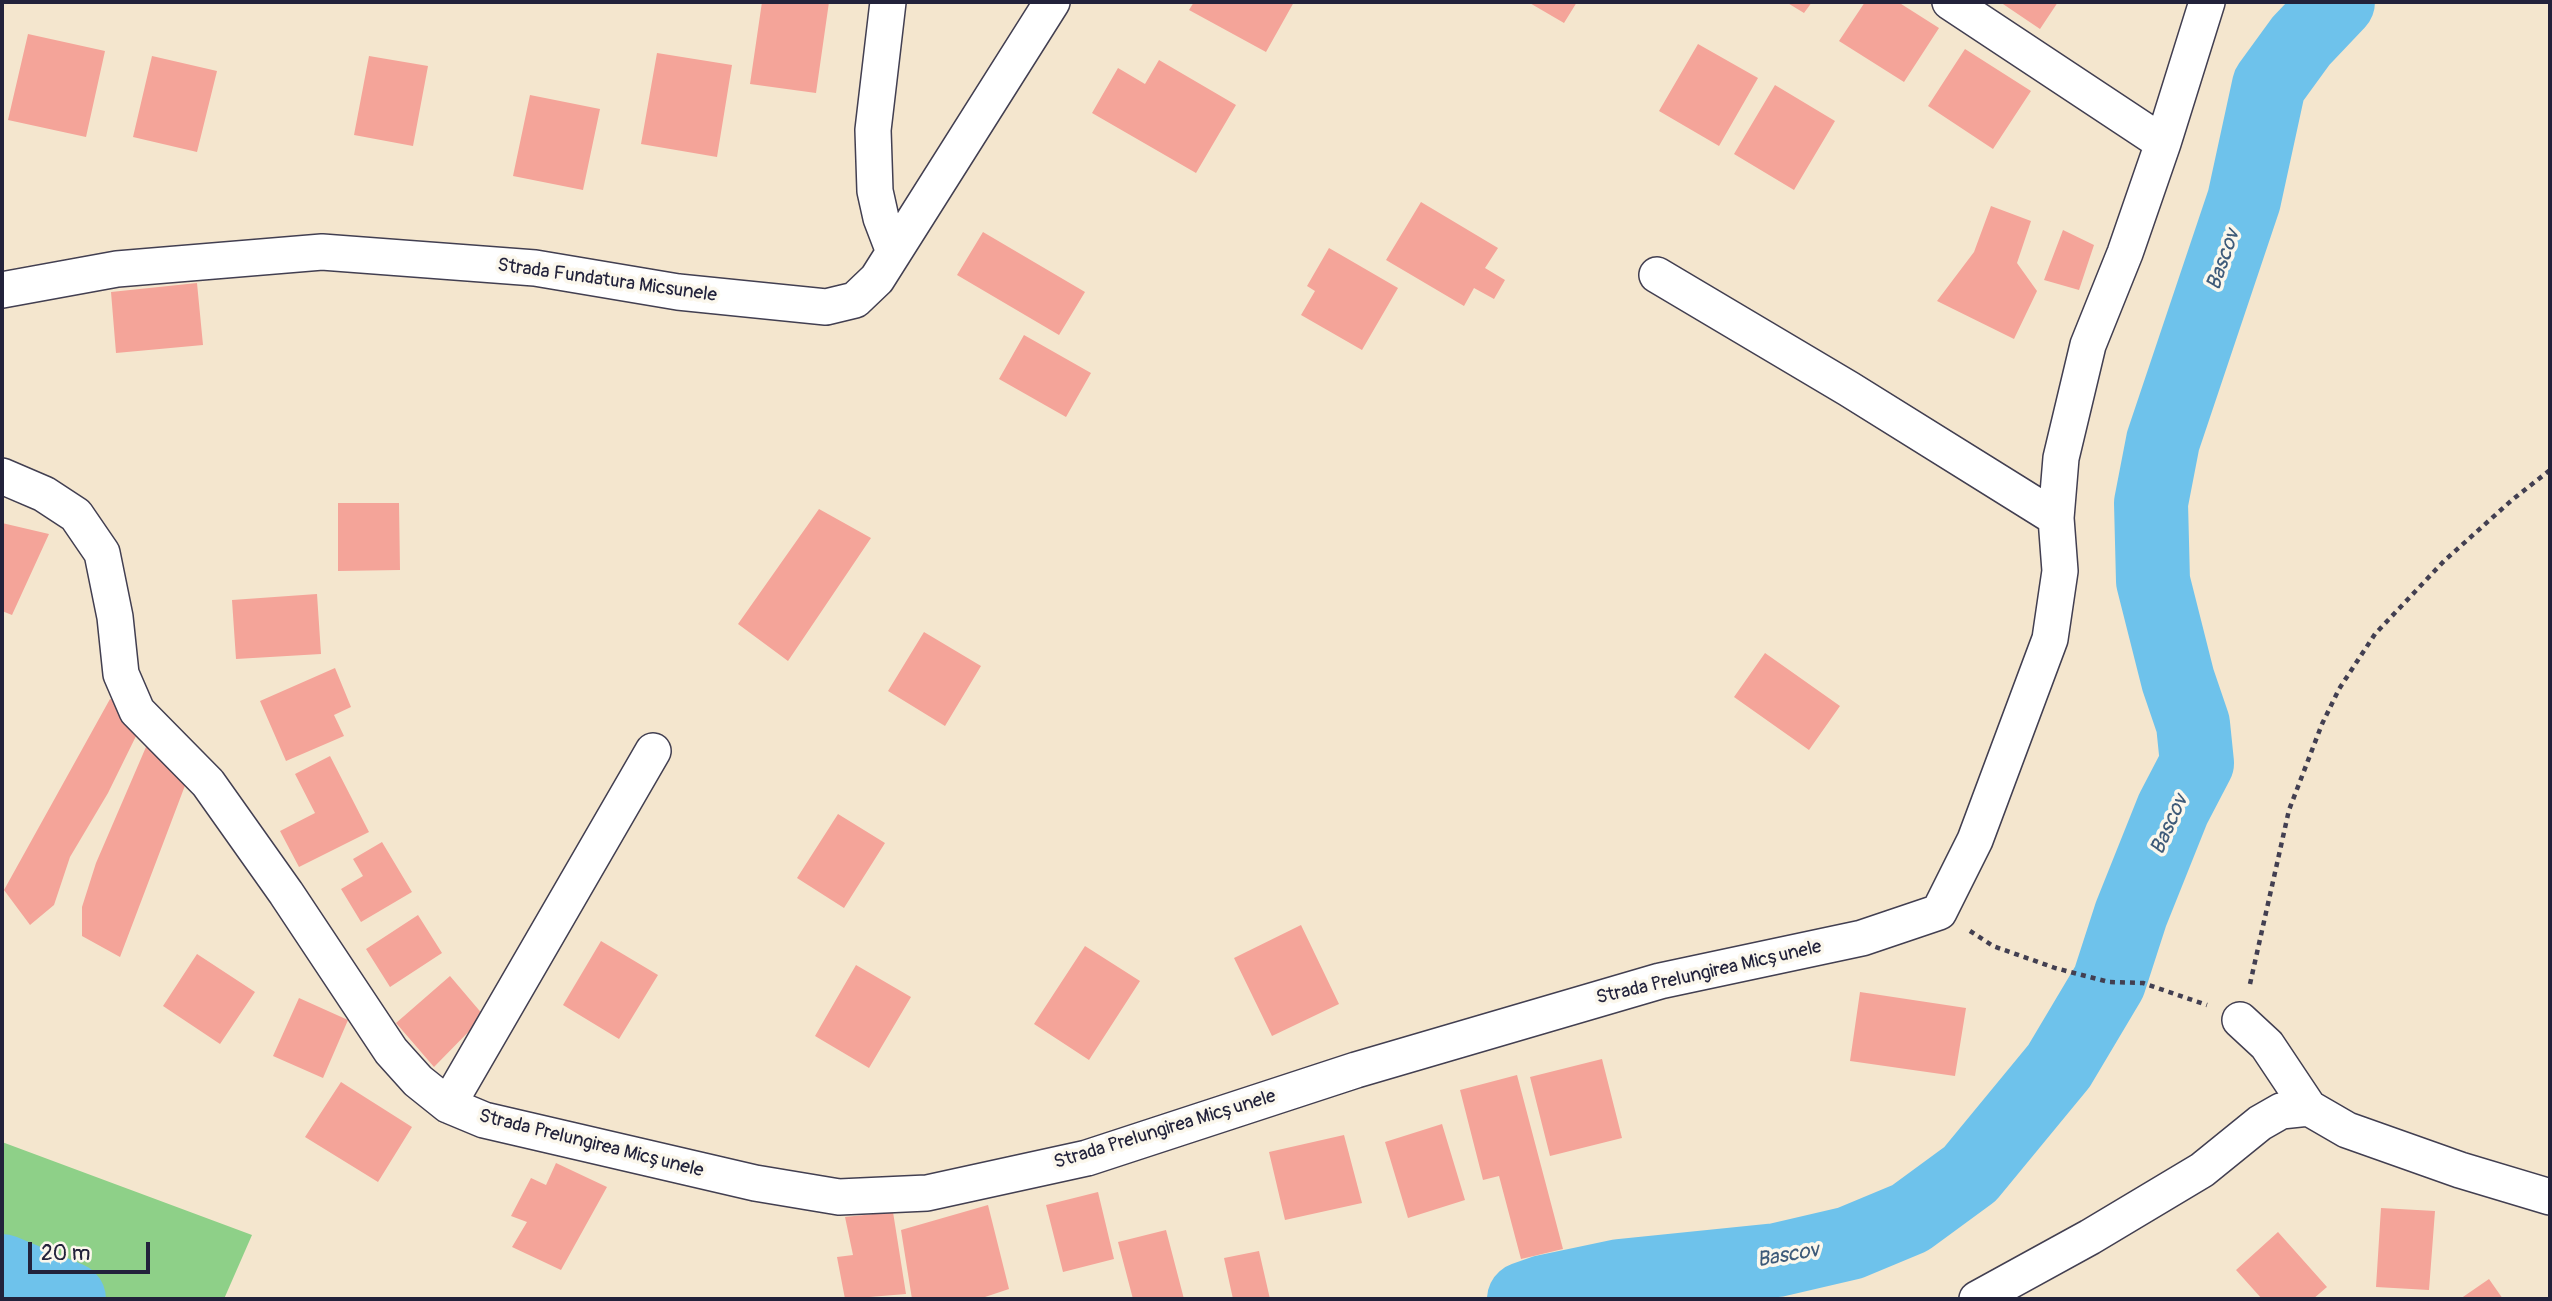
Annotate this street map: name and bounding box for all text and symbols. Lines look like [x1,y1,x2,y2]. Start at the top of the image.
water label: Bascov [2202,226,2246,294]
street label: Strada Fundatura Micsunele [496,254,718,308]
water label: Bascov [2146,791,2194,859]
street label: Strada Prelungirea Micșunele [1594,936,1824,1010]
street label: Strada Prelungirea Micșunele [1051,1085,1279,1175]
street label: Strada Prelungirea Micșunele [476,1105,706,1183]
scale bar [32,1228,154,1272]
water label: Bascov [1755,1238,1821,1274]
text: 20 m [41,1240,90,1267]

